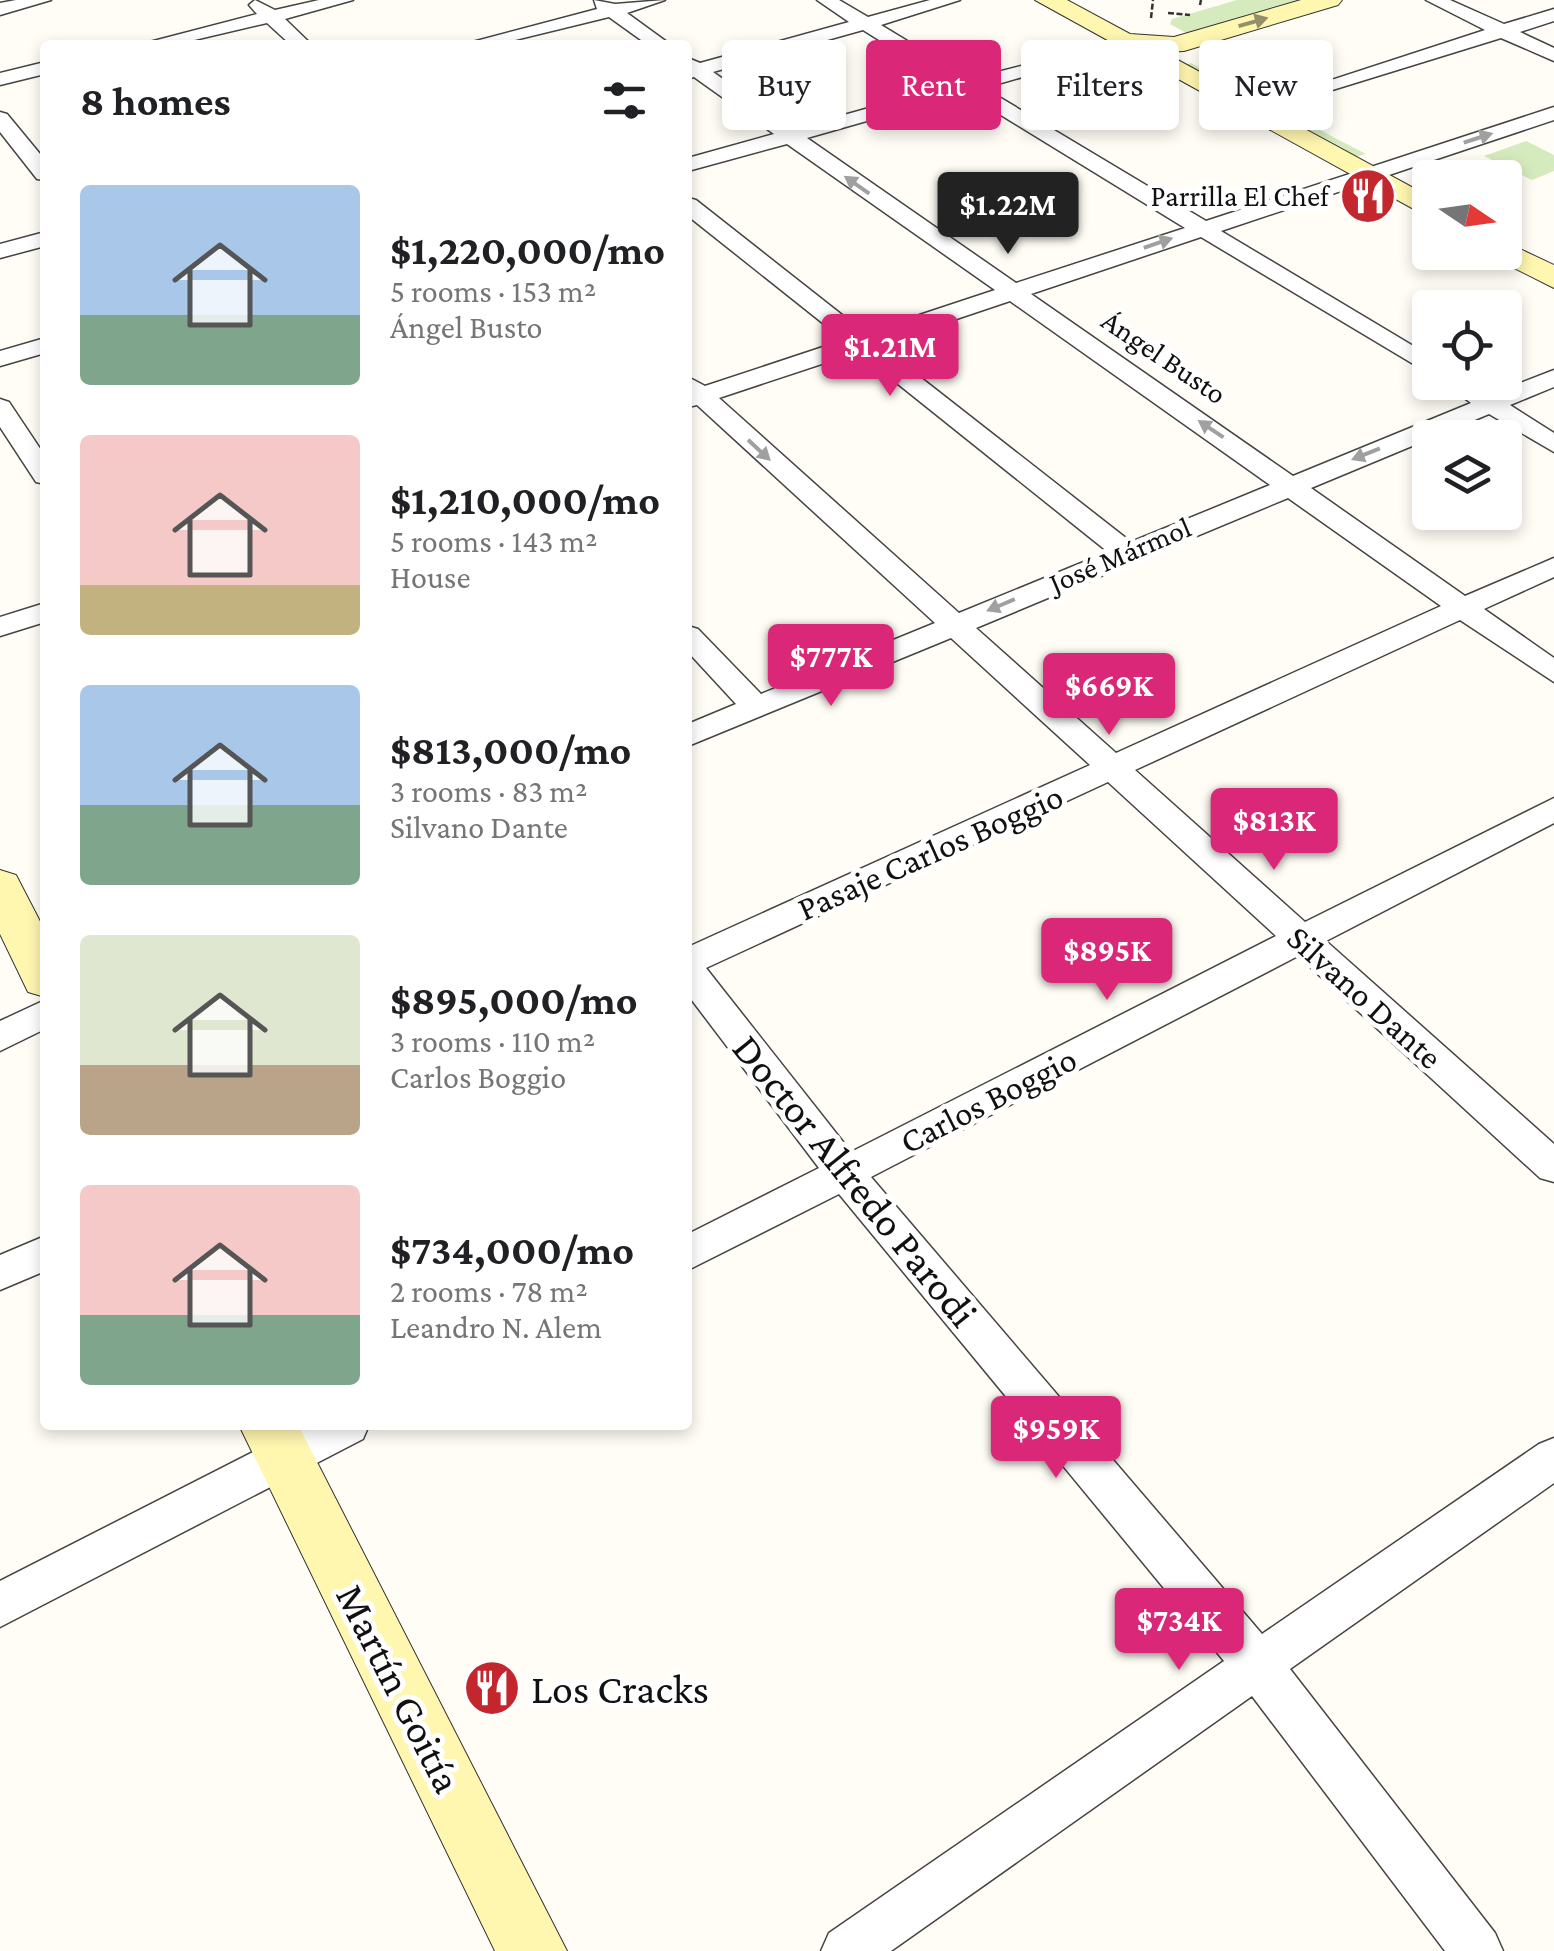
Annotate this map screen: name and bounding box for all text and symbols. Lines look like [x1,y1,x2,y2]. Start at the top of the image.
one-way arrow [1238,14,1269,29]
chip: Buy [722,40,846,130]
chip: Rent [866,40,1001,130]
chip: Filters [1021,40,1179,130]
chip: New [1199,40,1333,130]
icon: filters [597,73,652,128]
text: 8 homes [80,77,231,124]
one-way arrow [1463,130,1493,145]
north arrow [1412,160,1522,270]
map controls [1412,160,1522,530]
restaurant icon: Parrilla El Chef [1338,166,1398,226]
pin: $1.22M [927,172,1089,257]
one-way arrow [843,176,870,195]
place label: Parrilla El Chef [1150,179,1331,212]
text: $1.22M [960,186,1056,222]
icon: home [160,225,280,345]
text: $1,220,000/mo [390,226,665,273]
one-way arrow [1143,235,1173,250]
text: 5 rooms · 153 m² [390,273,596,309]
button: locate [1412,290,1522,400]
street label: Ángel Busto [1095,303,1233,411]
text: Ángel Busto [390,309,542,345]
pin: $1.21M [809,314,971,399]
text: $1.21M [844,328,937,364]
one-way arrow [1197,420,1224,439]
button: layers [1412,420,1522,530]
one-way arrow [747,438,771,461]
one-way arrow [1351,446,1381,462]
icon: home [160,475,280,595]
text: $1,210,000/mo [390,476,660,523]
street label: José Mármol [1041,510,1196,600]
text: 5 rooms · 143 m² [390,523,598,559]
text: House [390,559,470,595]
one-way arrow [986,597,1016,613]
pin: $777K [761,624,901,709]
text: $777K [790,638,872,674]
pin: $669K [1039,653,1179,738]
text: $669K [1065,667,1153,703]
icon: home [160,725,280,845]
text: $813,000/mo [390,726,631,773]
text: 3 rooms · 83 m² [390,773,588,809]
street label: Pasaje Carlos Boggio [792,776,1069,928]
pin: $813K [1204,788,1344,873]
text: $813K [1233,802,1315,838]
text: Silvano Dante [390,809,568,845]
pin: $895K [1037,918,1177,1003]
street label: Silvano Dante [1279,918,1450,1077]
text: $895K [1063,932,1151,968]
icon: home [160,975,280,1095]
text: $895,000/mo [390,976,638,1023]
text: 3 rooms · 110 m² [390,1023,595,1059]
street label: Doctor Alfredo Parodi [723,1025,988,1336]
street label: Carlos Boggio [894,1039,1083,1162]
text: Carlos Boggio [390,1059,566,1095]
icon: home [160,1225,280,1345]
text: $734,000/mo [390,1226,634,1273]
text: 2 rooms · 78 m² [390,1273,588,1309]
text: Leandro N. Alem [390,1309,602,1345]
pin: $959K [986,1396,1126,1481]
text: $959K [1013,1410,1099,1446]
street label: Martín Goitía [327,1576,472,1800]
pin: $734K [1109,1588,1249,1673]
text: $734K [1137,1602,1221,1638]
restaurant icon: Los Cracks [462,1658,522,1718]
place label: Los Cracks [531,1665,709,1712]

